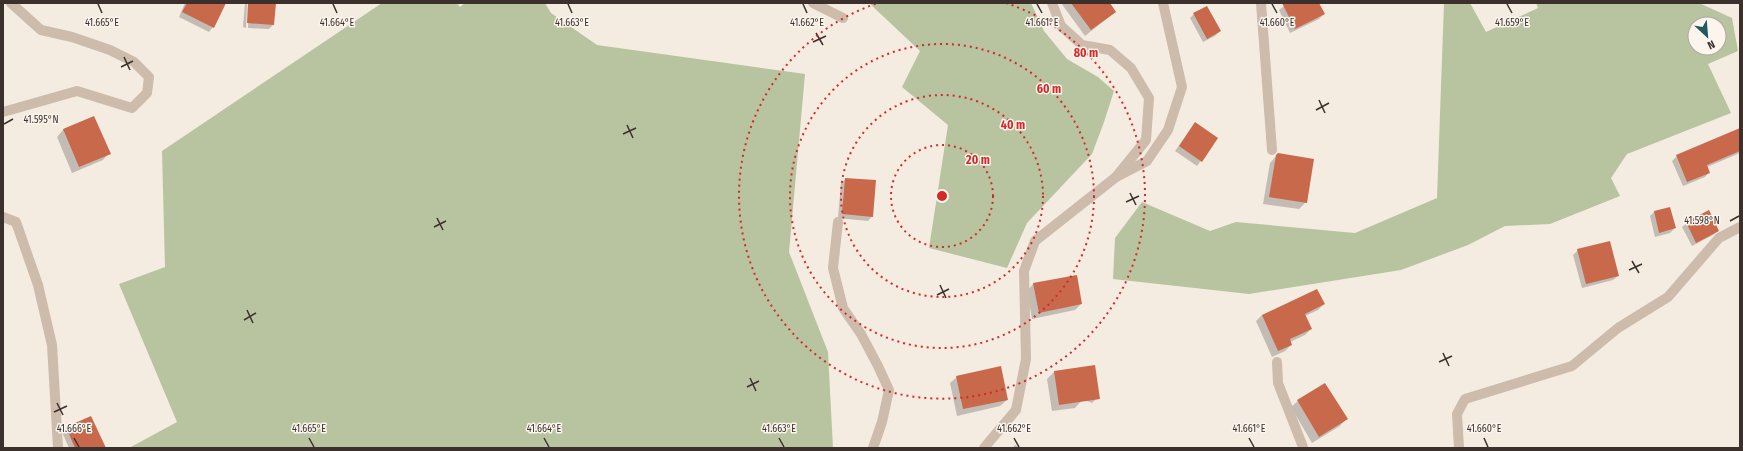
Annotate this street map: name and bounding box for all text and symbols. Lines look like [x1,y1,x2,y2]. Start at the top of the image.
north arrow [1687,16,1727,56]
text: 41.665°E [85,17,119,29]
text: 41.664°E [320,17,354,29]
text: 41.663°E [555,17,589,29]
text: 41.662°E [790,17,824,29]
text: 41.661°E [1026,17,1059,29]
text: 41.660°E [1260,17,1295,29]
text: 41.659°E [1495,17,1529,29]
text: N [1705,37,1717,52]
text: 80 m [1074,46,1098,60]
text: 60 m [1037,82,1061,96]
text: 41.595°N [24,114,58,126]
text: 40 m [1001,118,1025,132]
text: 20 m [965,153,990,167]
centre of rings [935,189,949,203]
text: 41.598°N [1684,215,1720,227]
text: 41.666°E [57,423,91,435]
text: 41.665°E [292,423,326,435]
text: 41.664°E [527,423,561,435]
text: 41.663°E [762,423,796,435]
text: 41.662°E [997,423,1031,435]
text: 41.661°E [1233,423,1266,435]
text: 41.660°E [1467,423,1502,435]

